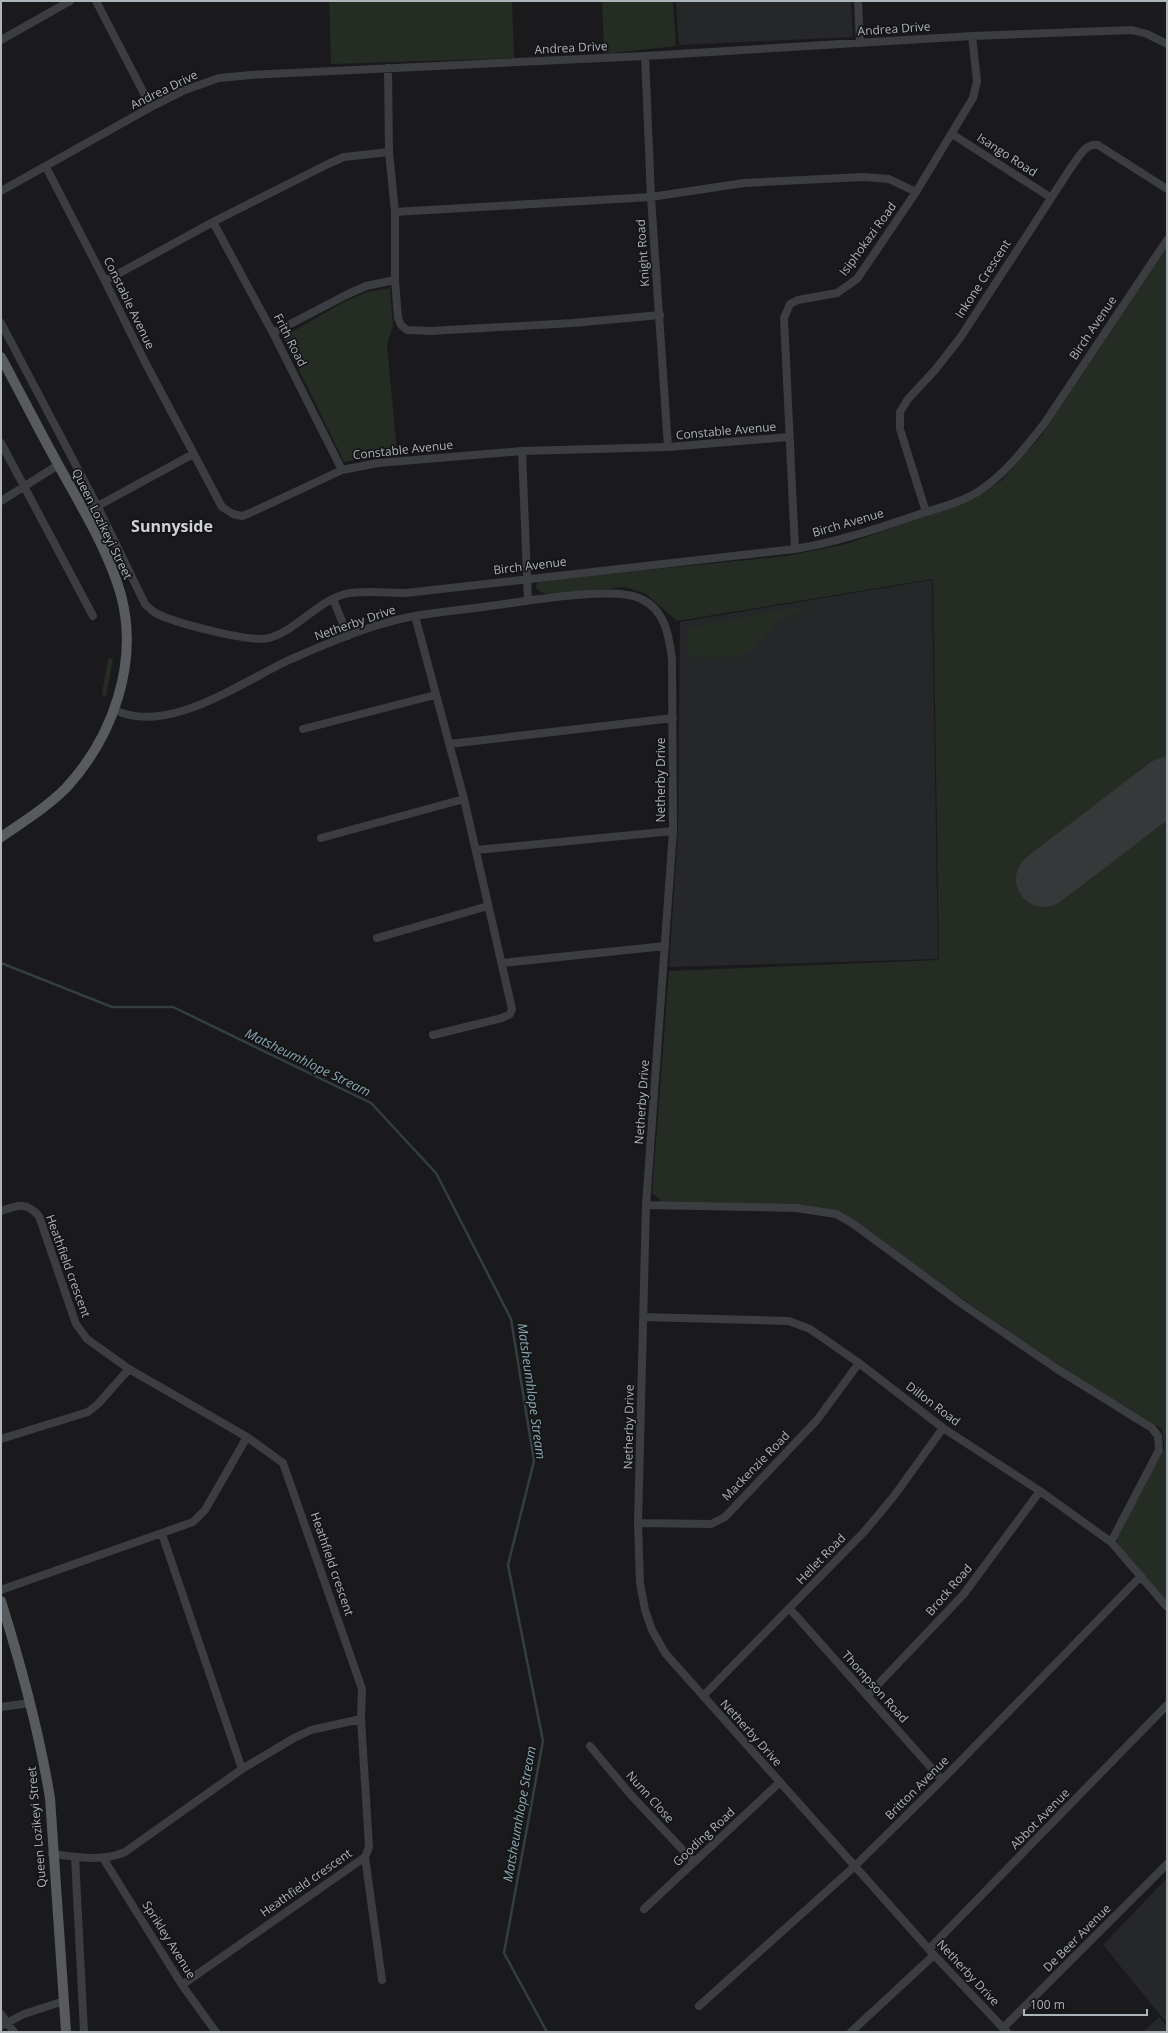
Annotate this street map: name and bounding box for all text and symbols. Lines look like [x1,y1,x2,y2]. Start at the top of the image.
street label: Andrea Drive [857,17,931,40]
street label: Andrea Drive [534,37,608,58]
street label: Andrea Drive [127,66,201,113]
street label: Isango Road [974,129,1041,180]
street label: Isiphokazi Road [835,198,900,279]
street label: Knight Road [632,219,653,287]
street label: Inkone Crescent [951,236,1014,321]
street label: Constable Avenue [100,254,159,352]
street label: Birch Avenue [1065,292,1120,363]
street label: Frith Road [270,310,311,369]
street label: Constable Avenue [675,418,777,443]
street label: Constable Avenue [352,436,454,463]
street label: Queen Lozikeyi Street [68,465,137,582]
street label: Birch Avenue [810,504,886,541]
district label: Sunnyside [131,515,213,537]
street label: Birch Avenue [492,553,568,578]
street label: Netherby Drive [312,601,398,644]
street label: Netherby Drive [652,737,669,822]
water label: Matsheumhlope Stream [242,1024,374,1100]
street label: Netherby Drive [630,1059,653,1145]
street label: Heathfield crescent [42,1212,95,1320]
water label: Matsheumhlope Stream [514,1322,550,1460]
street label: Dillon Road [903,1378,964,1430]
street label: Netherby Drive [619,1384,638,1470]
street label: Mackenzie Road [718,1427,793,1504]
street label: Heathfield crescent [307,1510,358,1618]
street label: Hellet Road [792,1530,849,1588]
street label: Brock Road [921,1560,976,1619]
street label: Thompson Road [838,1647,912,1726]
street label: Netherby Drive [717,1695,786,1770]
water label: Matsheumhlope Stream [498,1745,540,1883]
street label: Britton Avenue [881,1752,952,1823]
street label: Queen Lozikeyi Street [23,1766,50,1888]
street label: Nunn Close [622,1767,678,1827]
street label: Abbot Avenue [1006,1784,1073,1853]
street label: Gooding Road [669,1803,738,1870]
street label: Heathfield crescent [256,1845,355,1921]
street label: Sprikley Avenue [139,1898,200,1982]
street label: De Beer Avenue [1039,1900,1115,1975]
street label: Netherby Drive [933,1936,1004,2010]
scale bar [1024,1991,1147,2017]
text: 100 m [1030,1996,1065,2013]

